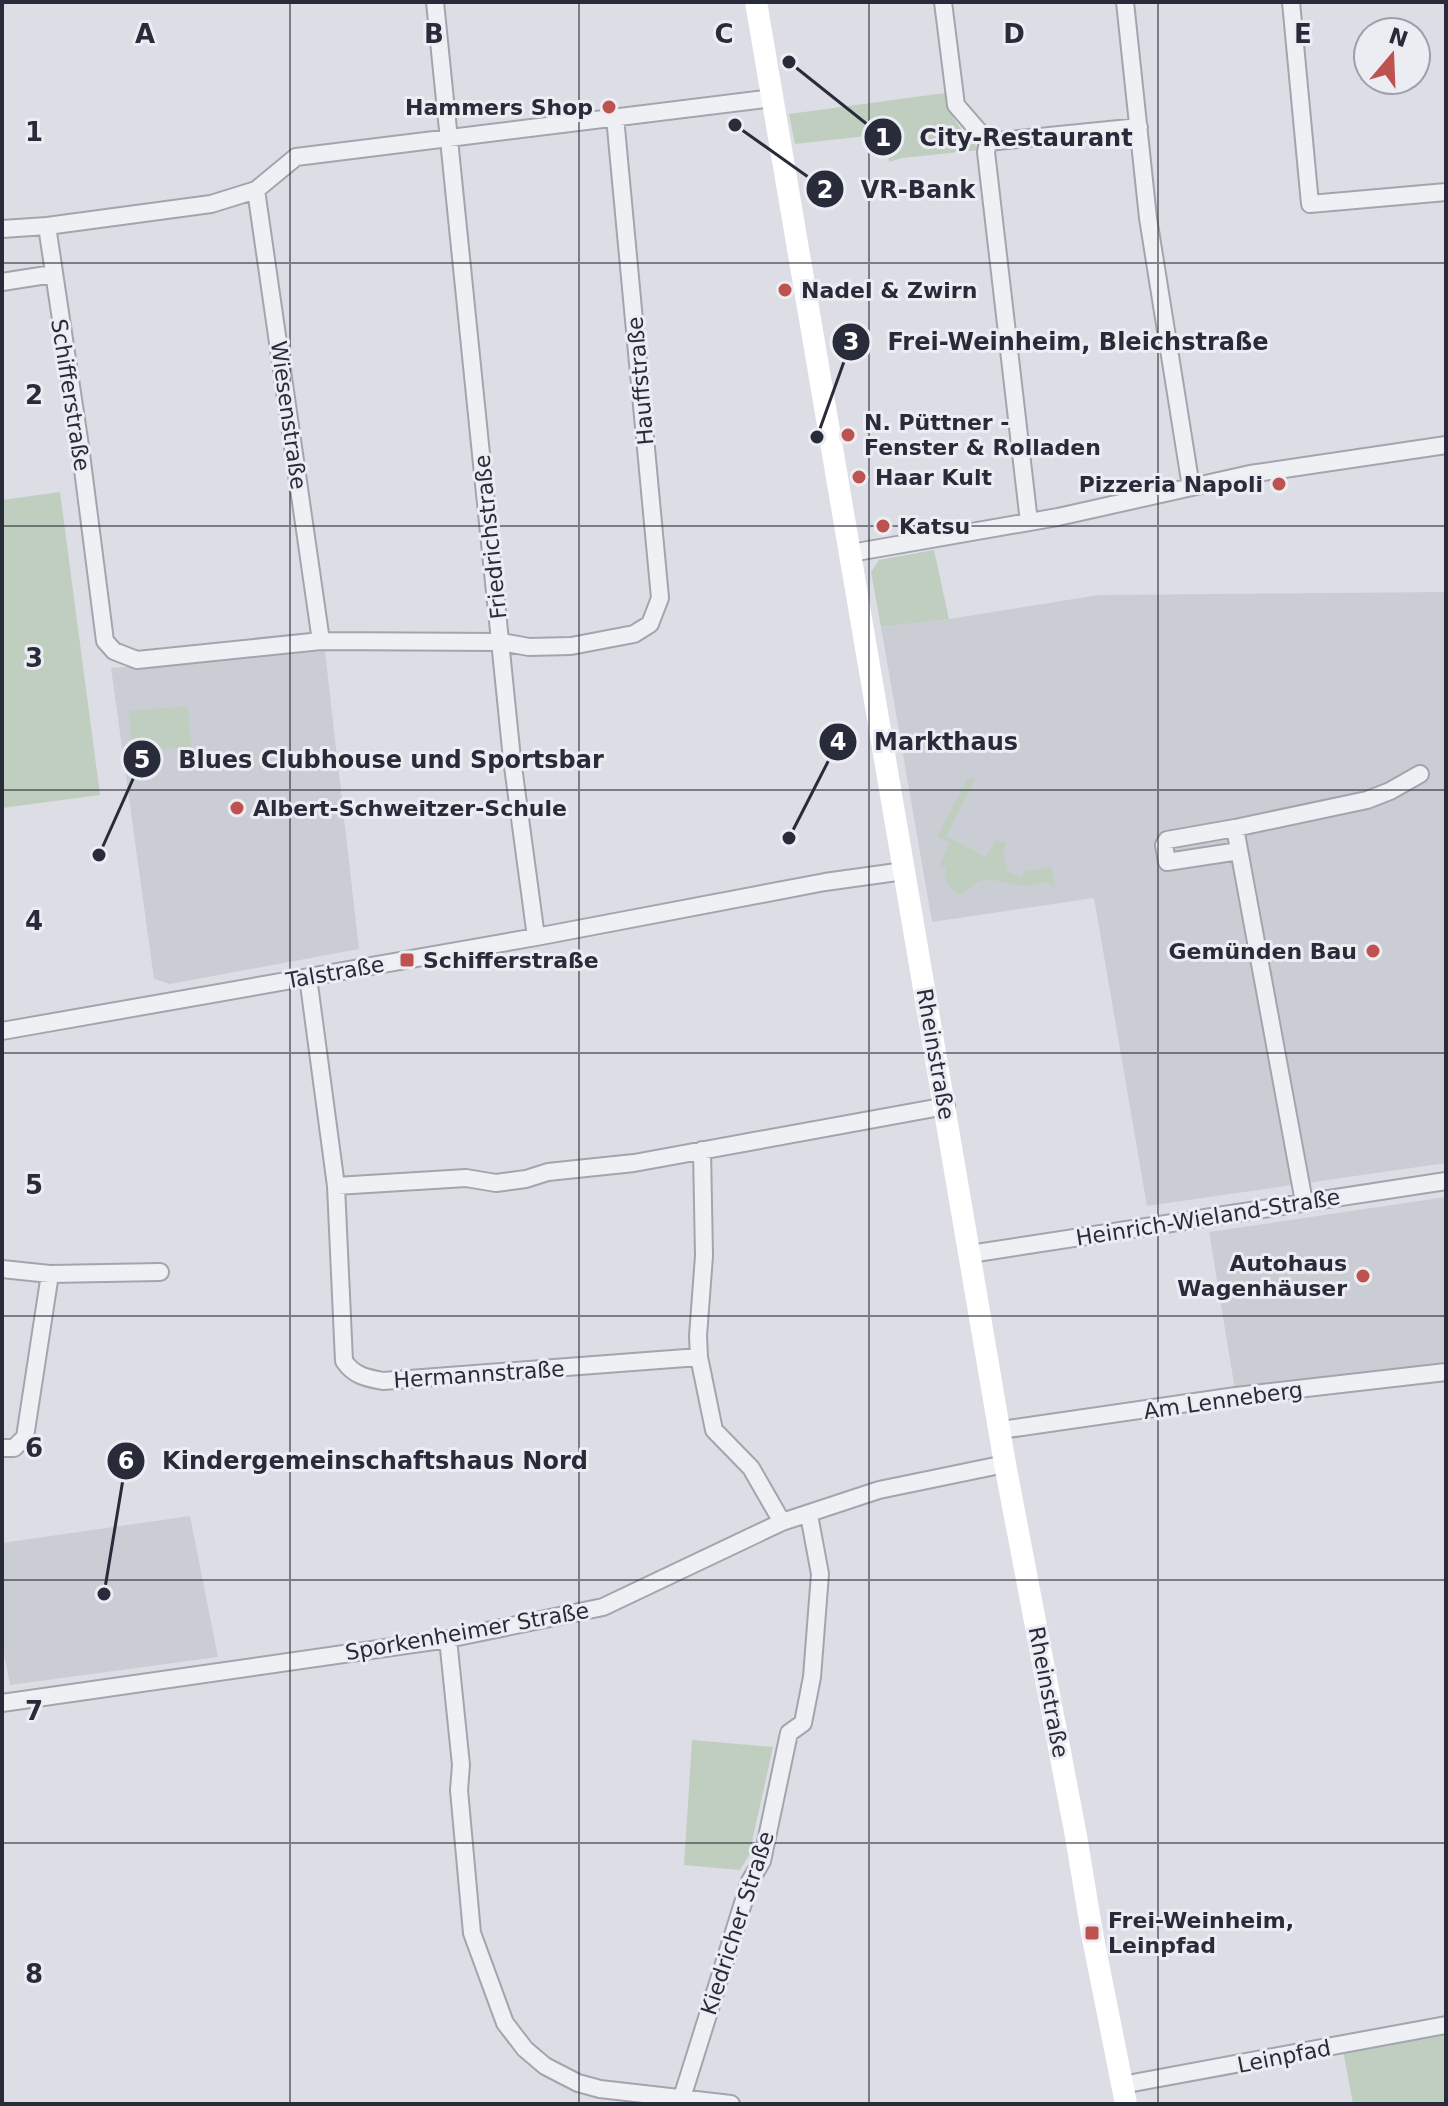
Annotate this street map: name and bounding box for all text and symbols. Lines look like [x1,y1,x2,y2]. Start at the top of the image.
north arrow [1352,16,1432,96]
text: A [135,19,155,49]
text: B [424,19,444,49]
text: C [714,19,734,49]
text: D [1003,19,1025,49]
text: E [1294,19,1312,49]
text: N [1386,23,1411,52]
place label: Hammers Shop [405,95,593,120]
marker: Hammers Shop [600,98,618,116]
callout: City-Restaurant [863,113,1148,161]
text: 1 [25,117,43,147]
text: 1 [875,124,891,152]
text: City-Restaurant [919,124,1133,152]
callout: VR-Bank [805,165,992,213]
text: 2 [817,176,833,204]
text: VR-Bank [861,176,976,204]
place label: Nadel & Zwirn [801,278,977,303]
marker: Nadel & Zwirn [776,281,794,299]
street label: Hauffstraße [622,316,659,446]
street label: Schifferstraße [46,317,95,473]
callout: Frei-Weinheim, Bleichstraße [831,318,1284,366]
text: 3 [843,328,859,356]
text: Frei-Weinheim, Bleichstraße [887,328,1269,356]
street label: Wiesenstraße [266,339,311,491]
text: 2 [25,380,43,410]
place label: N. Püttner - Fenster & Rolladen [864,410,1101,460]
marker: N. Püttner - Fenster & Rolladen [839,426,857,444]
street label: Friedrichstraße [469,454,512,620]
place label: Haar Kult [875,465,992,490]
marker: Haar Kult [850,468,868,486]
place label: Pizzeria Napoli [1079,472,1263,497]
marker: Pizzeria Napoli [1270,475,1288,493]
place label: Katsu [899,514,970,539]
marker: Katsu [874,517,892,535]
text: 3 [25,643,43,673]
callout: Markthaus [818,718,1034,766]
text: 4 [830,728,846,756]
text: Markthaus [874,728,1018,756]
callout: Blues Clubhouse und Sportsbar [122,735,620,783]
text: 5 [134,746,150,774]
text: Blues Clubhouse und Sportsbar [178,746,604,774]
place label: Albert-Schweitzer-Schule [253,796,567,821]
marker: Albert-Schweitzer-Schule [228,799,246,817]
text: 4 [25,906,43,936]
place label: Gemünden Bau [1169,939,1357,964]
marker: Gemünden Bau [1364,942,1382,960]
place label: Schifferstraße [423,948,599,973]
marker: Schifferstraße [398,951,416,969]
street label: Talstraße [283,952,386,994]
street label: Rheinstraße [912,987,959,1122]
text: 5 [25,1170,43,1200]
street label: Heinrich-Wieland-Straße [1074,1184,1342,1251]
place label: Autohaus Wagenhäuser [1177,1251,1347,1301]
marker: Autohaus Wagenhäuser [1354,1267,1372,1285]
street label: Hermannstraße [393,1356,565,1393]
street label: Am Lenneberg [1142,1377,1304,1424]
text: 6 [25,1433,43,1463]
callout: Kindergemeinschaftshaus Nord [106,1437,603,1485]
text: 6 [118,1447,134,1475]
text: Kindergemeinschaftshaus Nord [162,1447,588,1475]
street label: Sporkenheimer Straße [343,1598,591,1665]
street label: Rheinstraße [1024,1625,1073,1760]
text: 7 [25,1696,43,1726]
street label: Kiedricher Straße [696,1828,779,2018]
place label: Frei-Weinheim, Leinpfad [1108,1908,1294,1958]
marker: Frei-Weinheim, Leinpfad [1083,1924,1101,1942]
text: 8 [25,1959,43,1989]
street label: Leinpfad [1235,2035,1333,2078]

